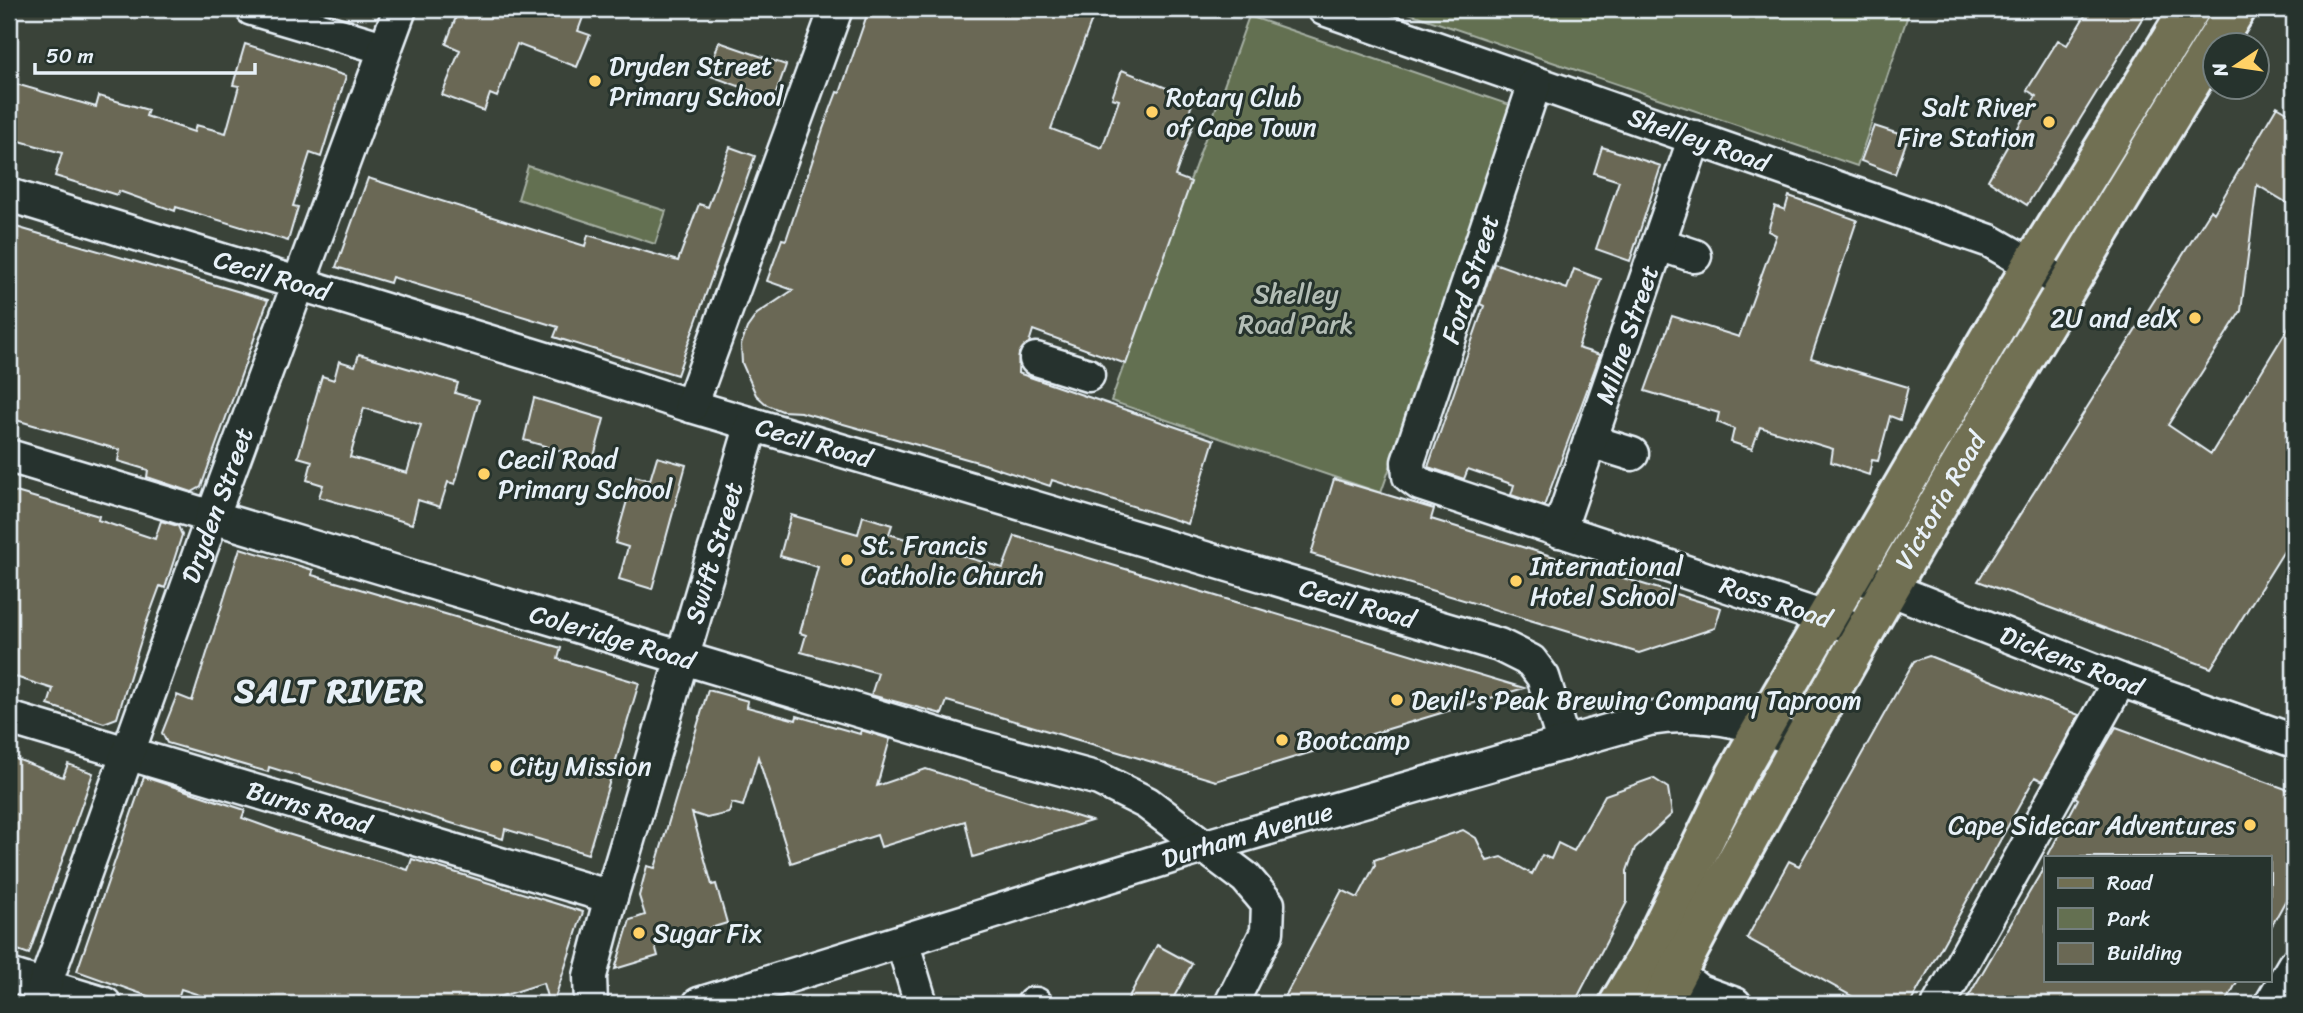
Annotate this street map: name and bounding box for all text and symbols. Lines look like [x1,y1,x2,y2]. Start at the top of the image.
scale bar [35,32,256,76]
north arrow [2202,32,2272,102]
text: 50 m [46,37,94,75]
place label: Dryden Street Primary School [609,43,784,119]
text: N [2202,59,2238,81]
marker: Dryden Street Primary School [587,73,603,89]
place label: Rotary Club of Cape Town [1166,74,1316,150]
place label: Salt River Fire Station [1897,84,2036,160]
street label: Shelley Road [1622,94,1778,186]
marker: Rotary Club of Cape Town [1144,104,1160,120]
marker: Salt River Fire Station [2041,114,2057,130]
street label: Ford Street [1427,208,1513,350]
street label: Cecil Road [208,236,338,315]
street label: Milne Street [1582,258,1672,410]
park label: Shelley Road Park [1238,271,1354,347]
place label: 2U and edX [2050,295,2181,341]
marker: 2U and edX [2187,310,2203,326]
street label: Cecil Road [750,403,880,482]
street label: Dryden Street [167,421,267,590]
street label: Victoria Road [1881,421,2000,579]
place label: Cecil Road Primary School [498,436,673,512]
marker: Cecil Road Primary School [476,466,492,482]
street label: Swift Street [671,476,756,629]
place label: St. Francis Catholic Church [861,522,1044,598]
place label: International Hotel School [1529,543,1684,619]
marker: St. Francis Catholic Church [839,552,855,568]
street label: Ross Road [1714,562,1840,642]
street label: Cecil Road [1294,564,1424,643]
marker: International Hotel School [1508,573,1524,589]
street label: Coleridge Road [524,590,703,684]
street label: Dickens Road [1993,612,2152,710]
district label: SALT RIVER [233,662,426,720]
place label: Devil's Peak Brewing Company Taproom [1411,677,1862,723]
marker: Devil's Peak Brewing Company Taproom [1389,692,1405,708]
place label: Bootcamp [1296,717,1410,763]
marker: Bootcamp [1274,732,1290,748]
place label: City Mission [510,743,651,789]
marker: City Mission [488,758,504,774]
street label: Burns Road [241,767,379,848]
street label: Durham Avenue [1156,788,1339,882]
place label: Cape Sidecar Adventures [1948,802,2237,848]
marker: Cape Sidecar Adventures [2242,817,2258,833]
legend [2044,856,2272,982]
text: Road [2107,864,2154,902]
text: Park [2107,900,2150,938]
place label: Sugar Fix [653,910,762,956]
marker: Sugar Fix [631,925,647,941]
text: Building [2107,934,2183,972]

